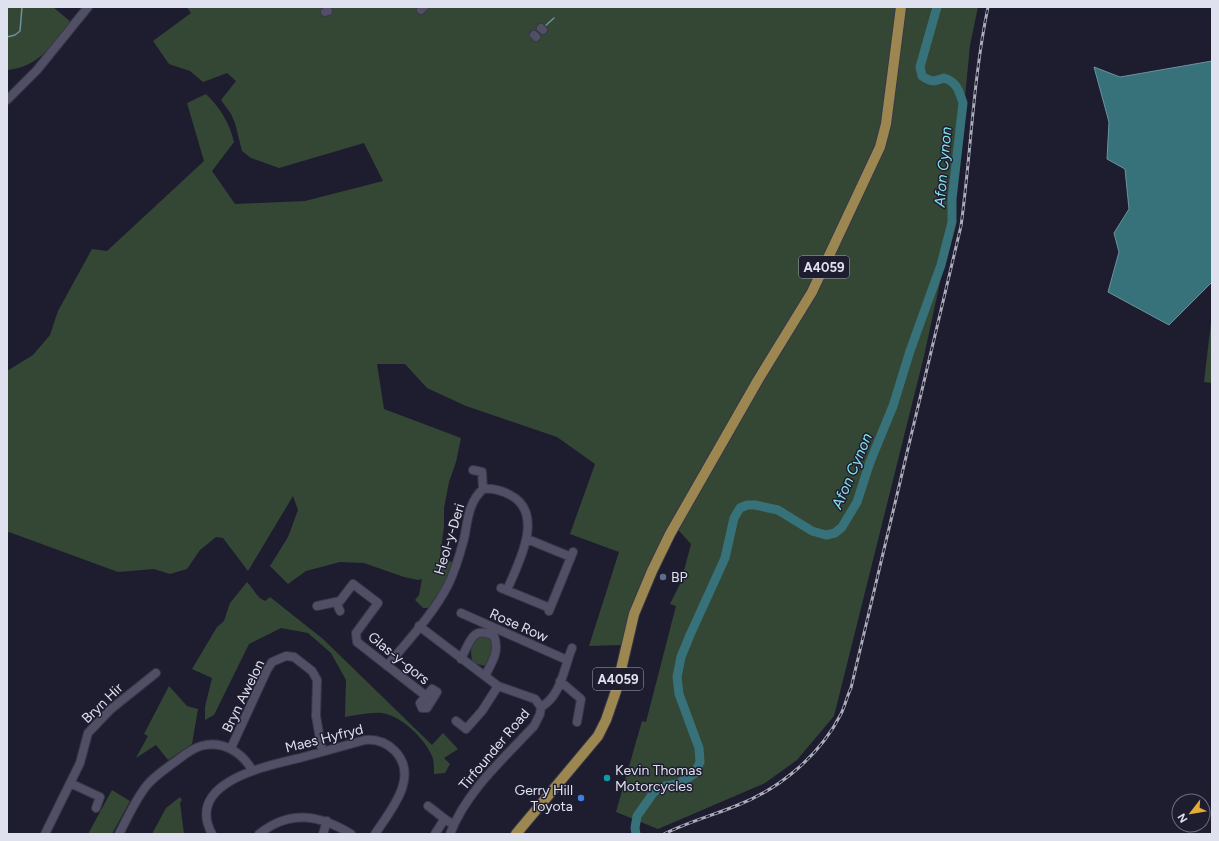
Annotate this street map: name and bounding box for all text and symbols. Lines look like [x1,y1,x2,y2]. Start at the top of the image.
water label: Afon Cynon [930,126,955,209]
road number: A4059 [799,256,849,278]
water label: Afon Cynon [828,430,876,513]
street label: Heol-y-Deri [431,501,468,577]
place label: BP [671,569,688,586]
marker: BP [658,572,668,582]
street label: Rose Row [487,605,551,646]
street label: Glas-y-gors [365,628,433,688]
street label: Bryn Awelon [219,657,268,735]
road number: A4059 [593,668,643,690]
street label: Bryn Hir [78,680,127,727]
street label: Tirfounder Road [455,705,533,793]
street label: Maes Hyfryd [283,721,365,756]
place label: Kevin Thomas Motorcycles [615,762,702,795]
marker: Kevin Thomas Motorcycles [602,773,612,783]
place label: Gerry Hill Toyota [515,782,573,815]
marker: Gerry Hill Toyota [576,793,586,803]
north arrow [1171,793,1211,833]
text: N [1175,811,1191,825]

